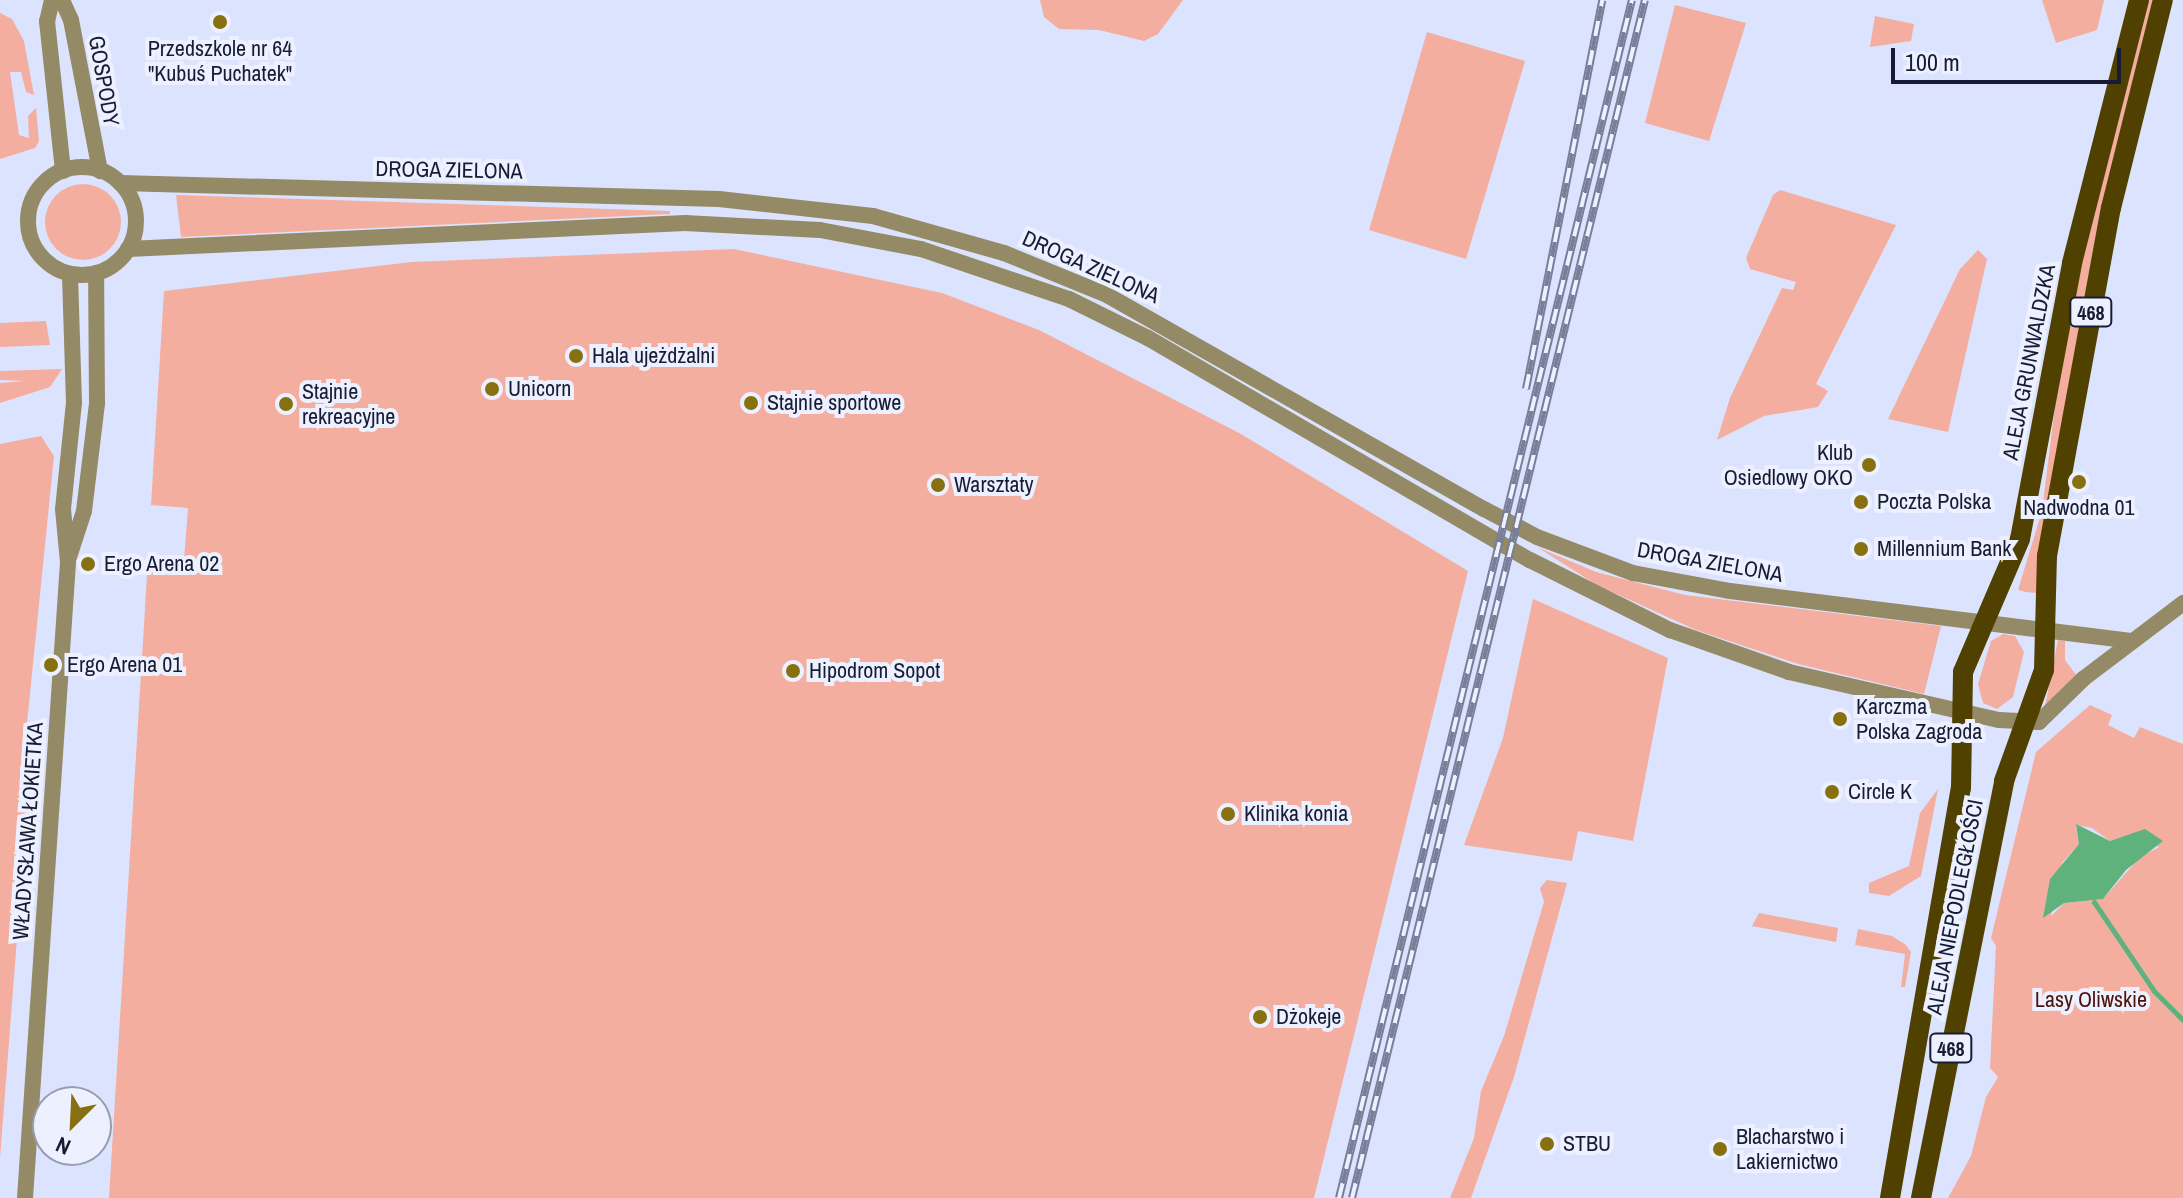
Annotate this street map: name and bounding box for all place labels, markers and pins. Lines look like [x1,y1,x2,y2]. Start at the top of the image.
marker: Przedszkole nr 64 "Kubuś Puchatek" [211,13,229,31]
place label: Przedszkole nr 64 "Kubuś Puchatek" [148,35,292,86]
place label: Hala ujeżdżalni [592,343,715,369]
marker: Hala ujeżdżalni [567,347,585,365]
place label: Unicorn [508,376,571,402]
place label: Stajnie rekreacyjne [302,378,395,430]
marker: Unicorn [483,380,501,398]
place label: Stajnie sportowe [767,390,901,416]
marker: Stajnie sportowe [742,394,760,412]
marker: Stajnie rekreacyjne [277,395,295,413]
place label: Klub Osiedlowy OKO [1724,439,1853,490]
marker: Klub Osiedlowy OKO [1860,456,1878,474]
place label: Warsztaty [954,472,1034,498]
marker: Nadwodna 01 [2070,473,2088,491]
marker: Warsztaty [929,476,947,494]
place label: Poczta Polska [1877,489,1991,515]
marker: Poczta Polska [1852,493,1870,511]
place label: Nadwodna 01 [2023,495,2135,521]
place label: Millennium Bank [1877,536,2011,562]
marker: Millennium Bank [1852,540,1870,558]
place label: Ergo Arena 02 [104,551,220,577]
marker: Ergo Arena 02 [79,555,97,573]
place label: Ergo Arena 01 [67,652,183,678]
marker: Ergo Arena 01 [42,656,60,674]
place label: Hipodrom Sopot [809,658,940,684]
marker: Hipodrom Sopot [784,662,802,680]
place label: Karczma Polska Zagroda [1856,693,1982,744]
marker: Karczma Polska Zagroda [1831,710,1849,728]
place label: Circle K [1848,779,1912,805]
marker: Circle K [1823,783,1841,801]
place label: Klinika konia [1244,801,1348,827]
marker: Klinika konia [1219,805,1237,823]
place label: Dżokeje [1276,1004,1341,1030]
marker: Dżokeje [1251,1008,1269,1026]
place label: Blacharstwo i Lakiernictwo [1736,1123,1844,1174]
place label: STBU [1563,1131,1611,1157]
marker: STBU [1538,1135,1556,1153]
marker: Blacharstwo i Lakiernictwo [1711,1140,1729,1158]

